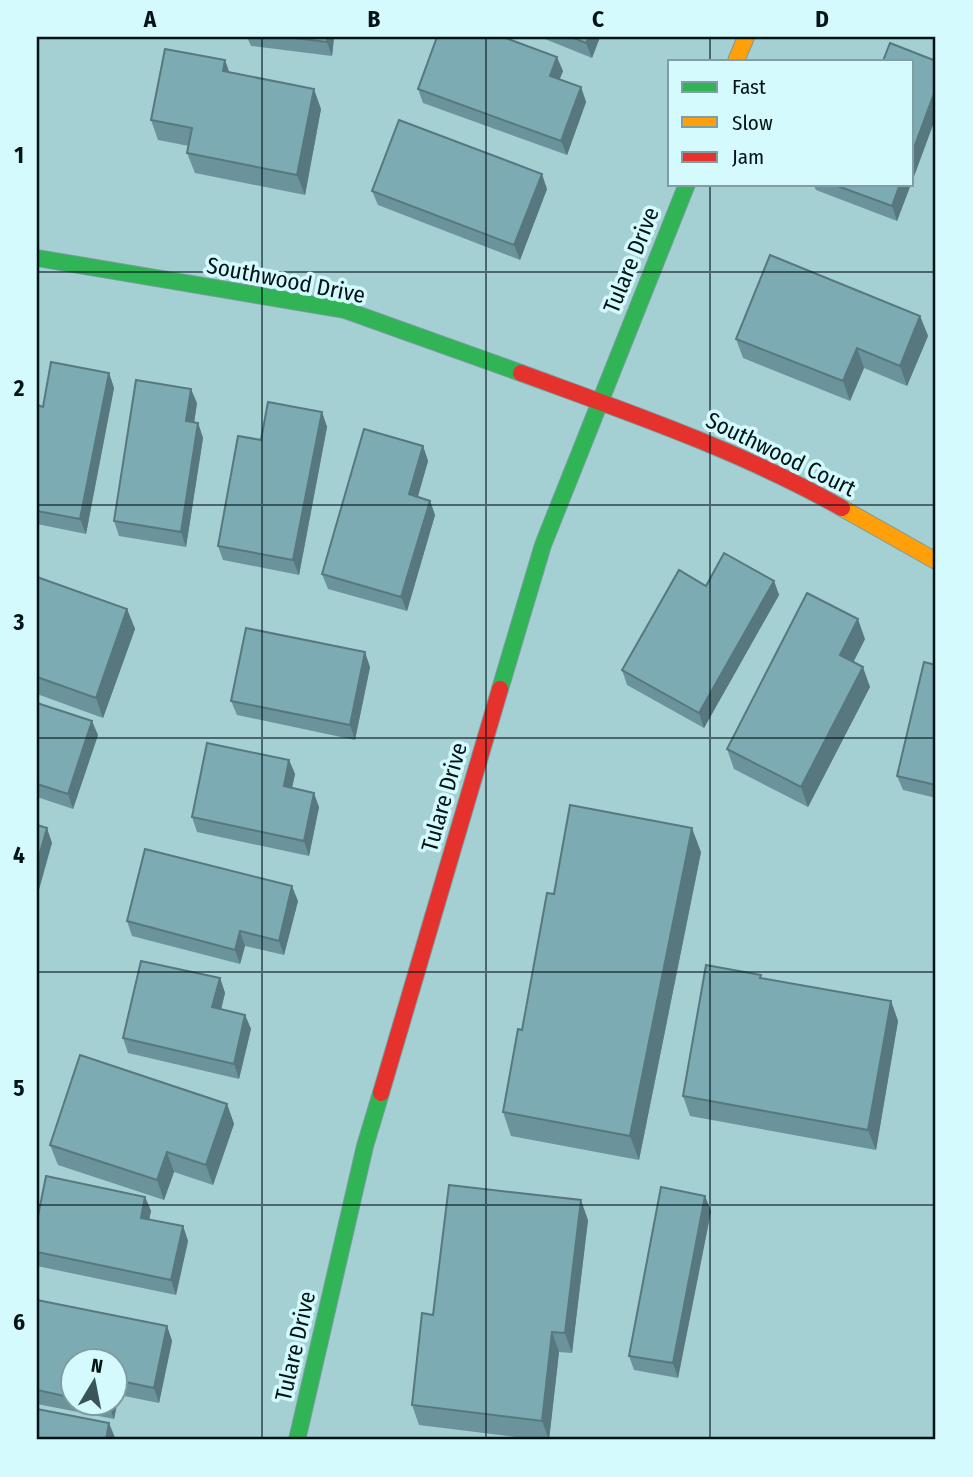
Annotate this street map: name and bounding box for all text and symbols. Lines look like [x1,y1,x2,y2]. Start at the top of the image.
text: A [143,5,157,33]
text: B [368,5,381,33]
text: C [592,5,604,33]
text: D [815,5,829,33]
legend [668,60,914,186]
text: Fast [732,74,766,100]
text: Slow [732,110,773,136]
text: 1 [14,141,24,169]
text: Jam [732,144,764,170]
street label: Tulare Drive [597,203,665,317]
street label: Southwood Drive [204,251,368,309]
text: 2 [13,374,25,402]
street label: Southwood Court [702,406,861,503]
text: 3 [13,608,25,636]
street label: Tulare Drive [415,739,473,855]
text: 4 [13,841,25,869]
text: 5 [13,1074,25,1102]
street label: Tulare Drive [269,1288,321,1404]
text: 6 [13,1308,25,1336]
north arrow [60,1348,130,1418]
text: N [89,1353,104,1378]

